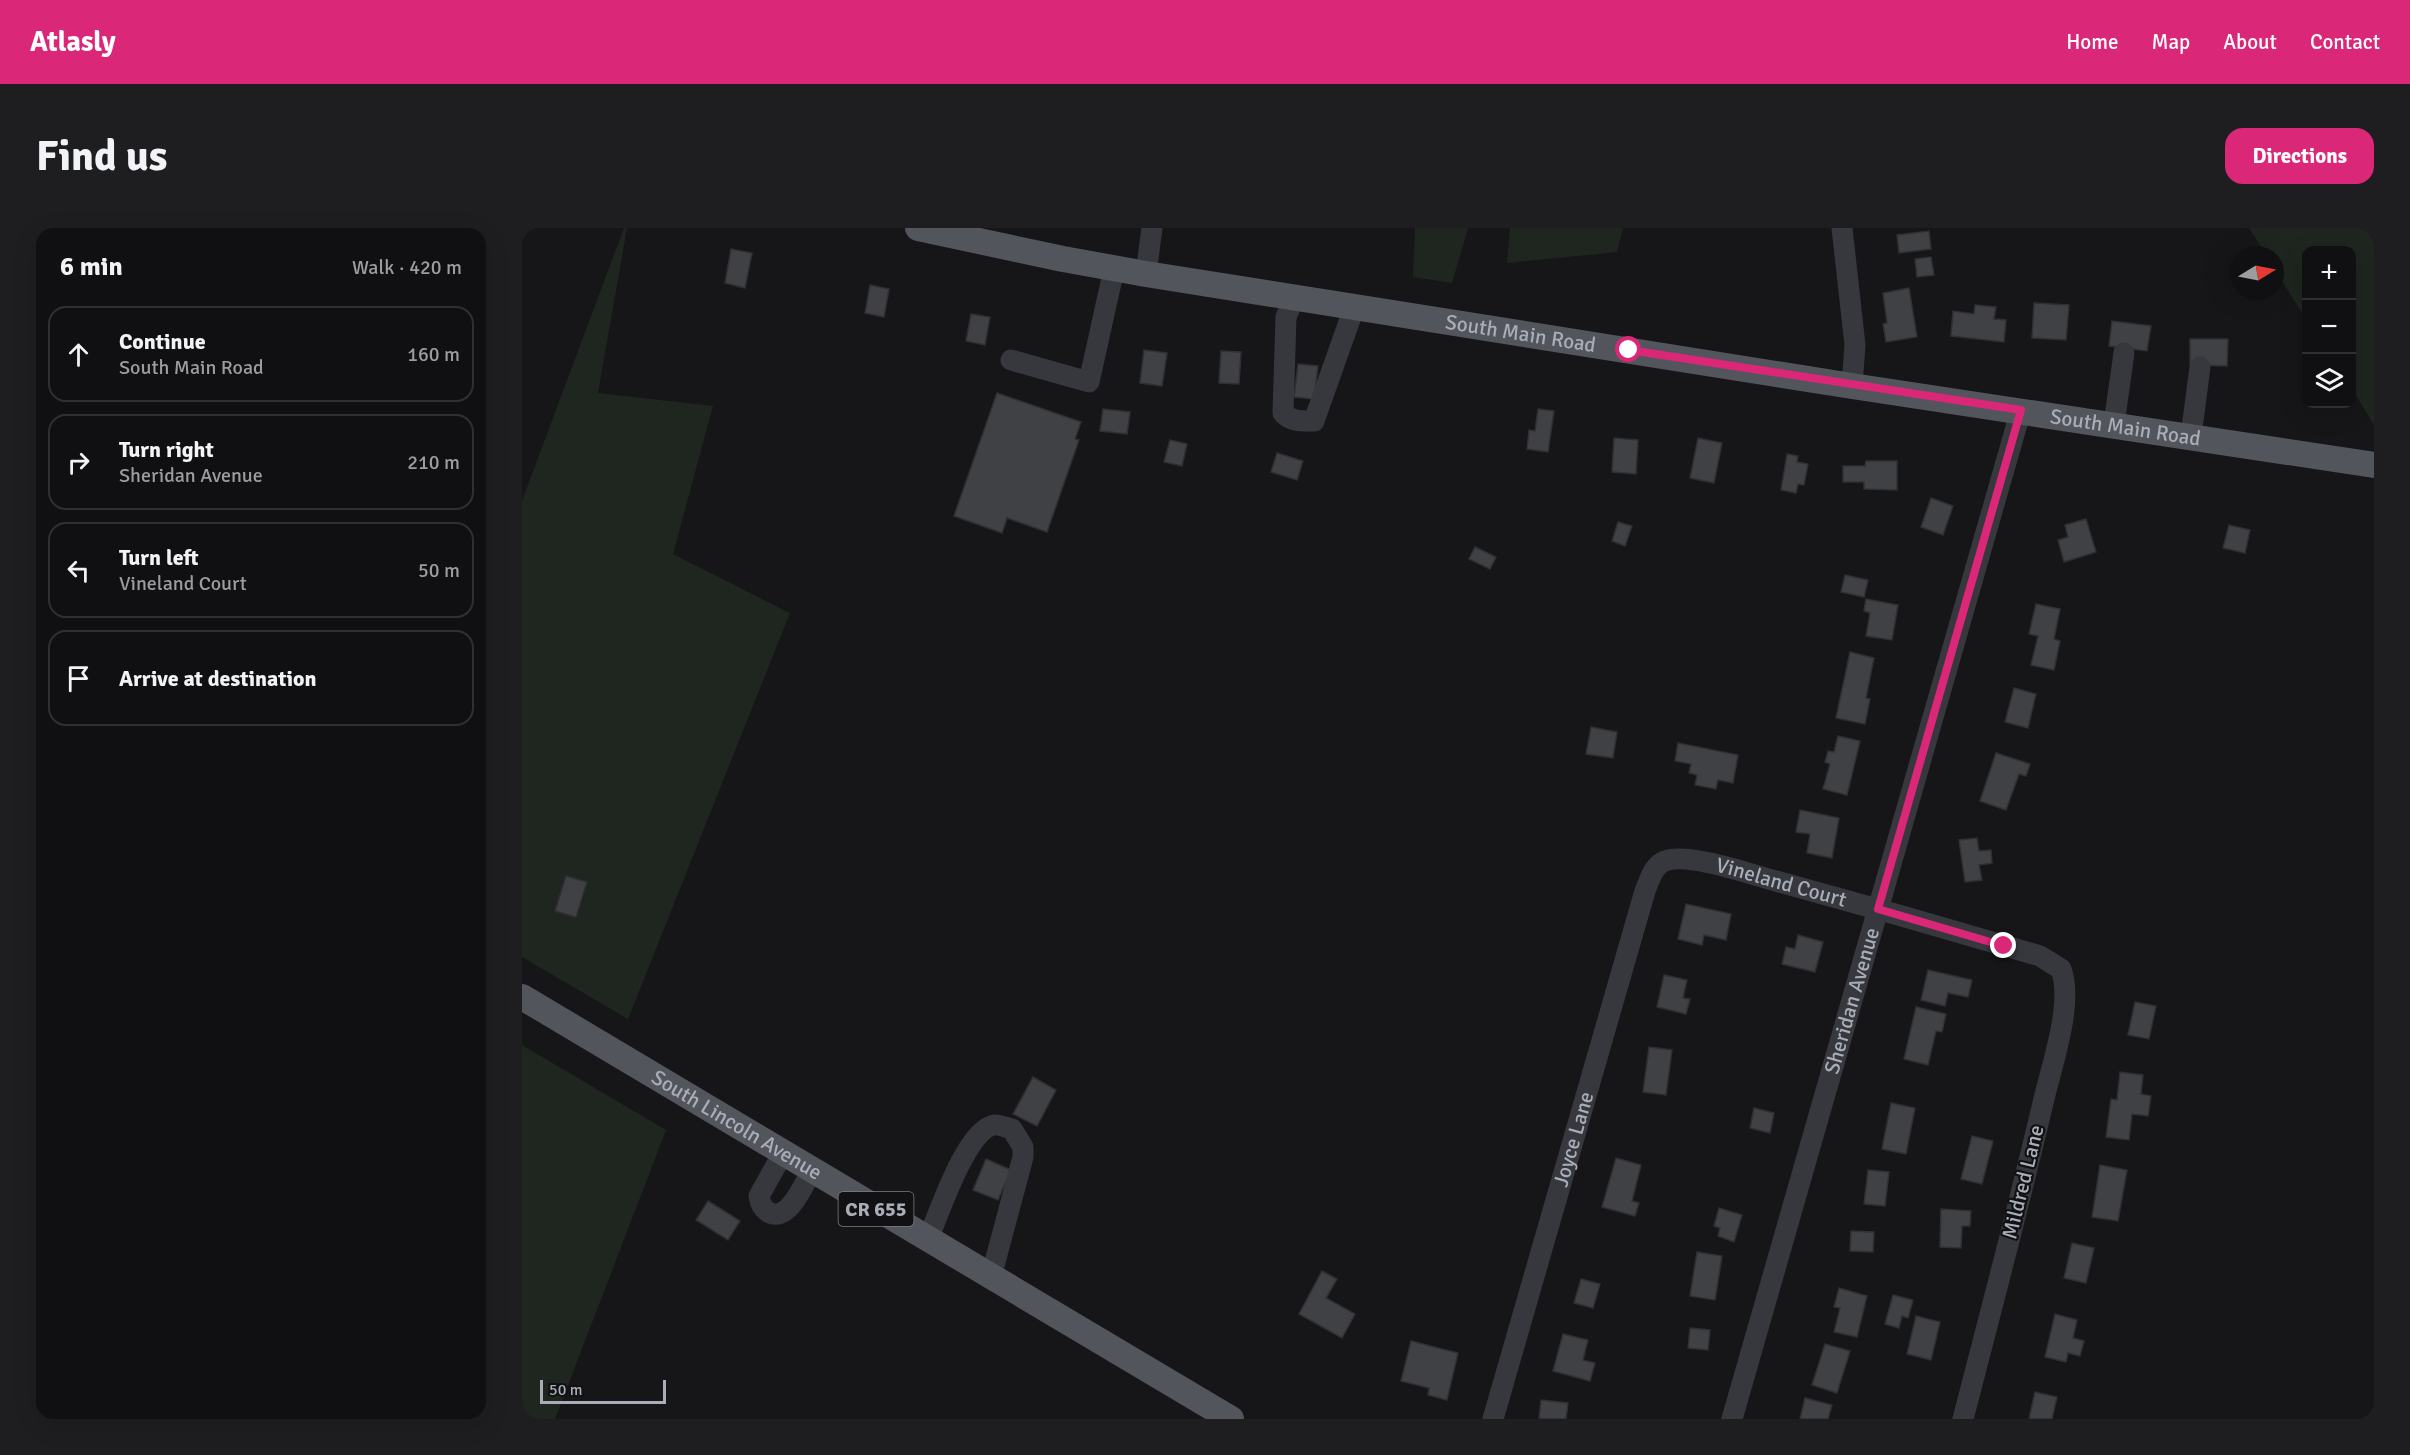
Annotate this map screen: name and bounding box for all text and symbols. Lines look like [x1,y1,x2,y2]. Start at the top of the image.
text: Atlasly [30,25,116,59]
text: Home [2066,29,2119,55]
text: Map [2152,29,2190,55]
text: About [2223,29,2277,55]
text: Contact [2310,29,2380,55]
button: Directions [2225,128,2374,184]
text: Find us [36,131,167,182]
north arrow [2230,246,2284,300]
map controls [2302,246,2356,408]
button: + [2302,246,2356,300]
text: 6 min [60,251,123,283]
text: Walk · 420 m [352,255,462,280]
button: − [2302,300,2356,354]
street label: South Main Road [1444,309,1598,358]
text: Continue [119,328,206,355]
route start [1615,336,1641,362]
icon: ahead [62,338,95,371]
text: 160 m [407,342,460,367]
button: layers [2302,354,2356,408]
text: South Main Road [119,355,264,380]
street label: South Main Road [2048,403,2203,452]
text: Turn right [119,436,214,463]
icon: right [62,446,95,479]
text: 210 m [407,450,460,475]
text: Sheridan Avenue [119,463,263,488]
text: Turn left [119,544,199,571]
icon: left [62,554,95,587]
text: 50 m [418,558,460,583]
text: Vineland Court [119,571,247,596]
icon: arrive [62,662,95,695]
text: Arrive at destination [119,665,316,692]
street label: Vineland Court [1713,852,1849,913]
street label: Sheridan Avenue [1818,925,1885,1077]
route end [1990,932,2016,958]
street label: South Lincoln Avenue [647,1064,827,1186]
street label: Joyce Lane [1547,1089,1600,1190]
street label: Mildred Lane [1996,1122,2050,1242]
road number: CR 655 [838,1192,914,1226]
scale bar [540,1377,666,1404]
text: 50 m [549,1380,583,1400]

